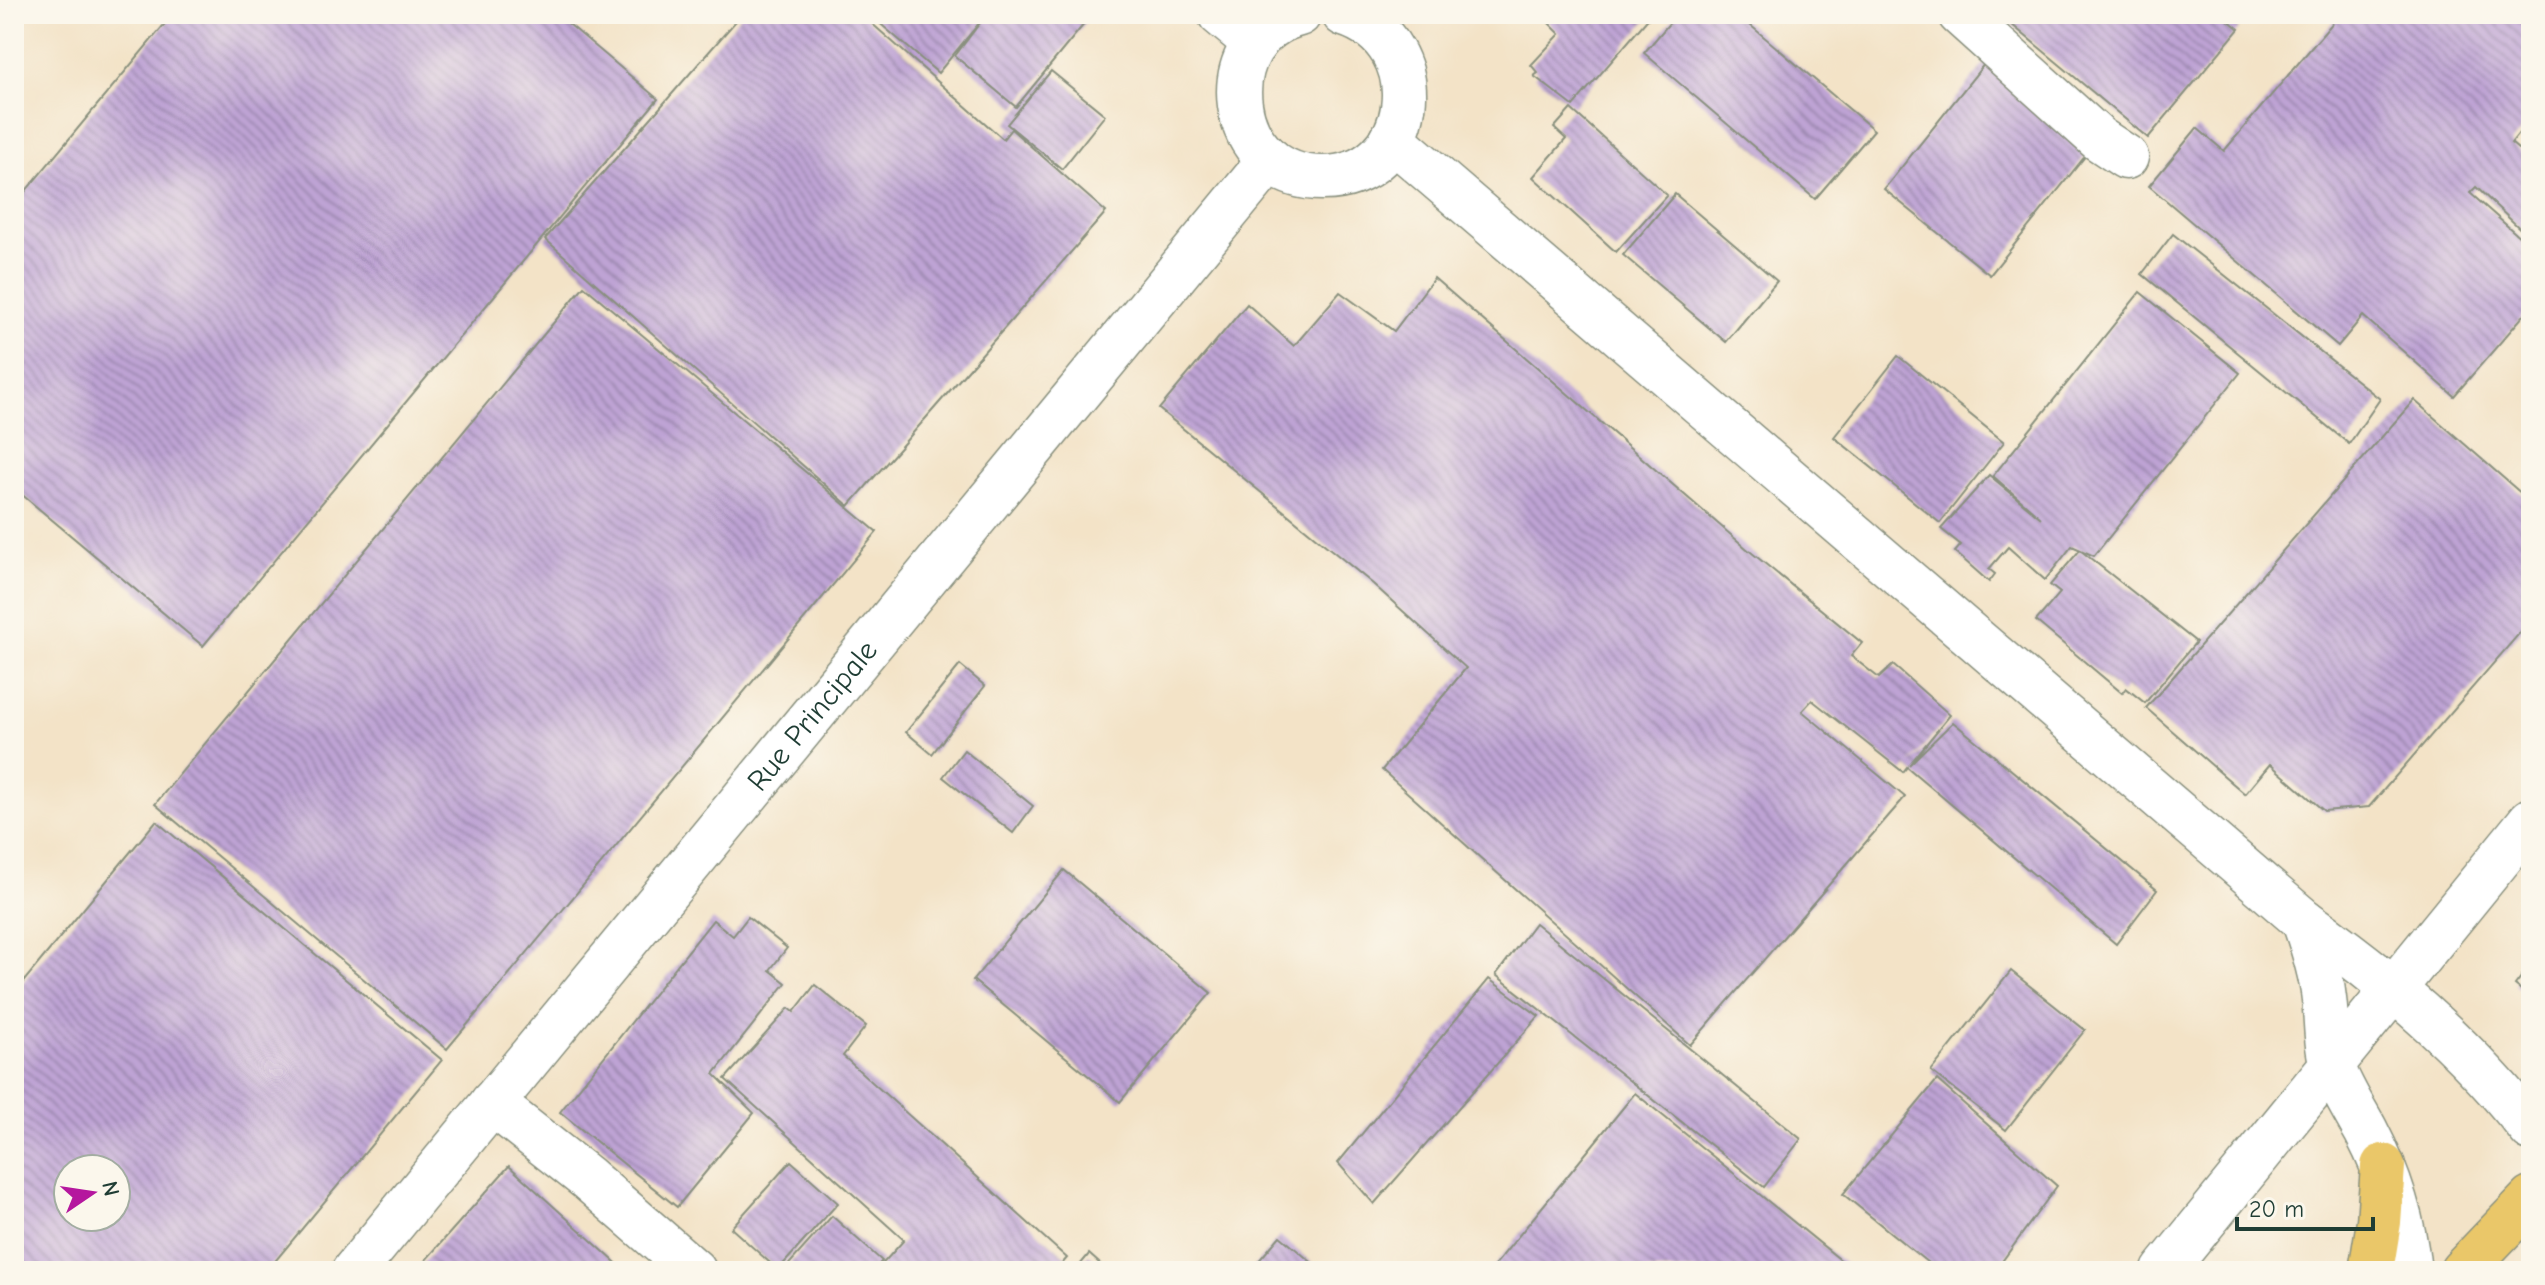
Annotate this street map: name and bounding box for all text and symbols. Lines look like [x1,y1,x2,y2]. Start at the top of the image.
street label: Rue Principale [740,633,884,798]
north arrow [52,1153,132,1233]
text: N [96,1179,125,1199]
scale bar [2237,1181,2373,1231]
text: 20 m [2249,1195,2304,1223]

